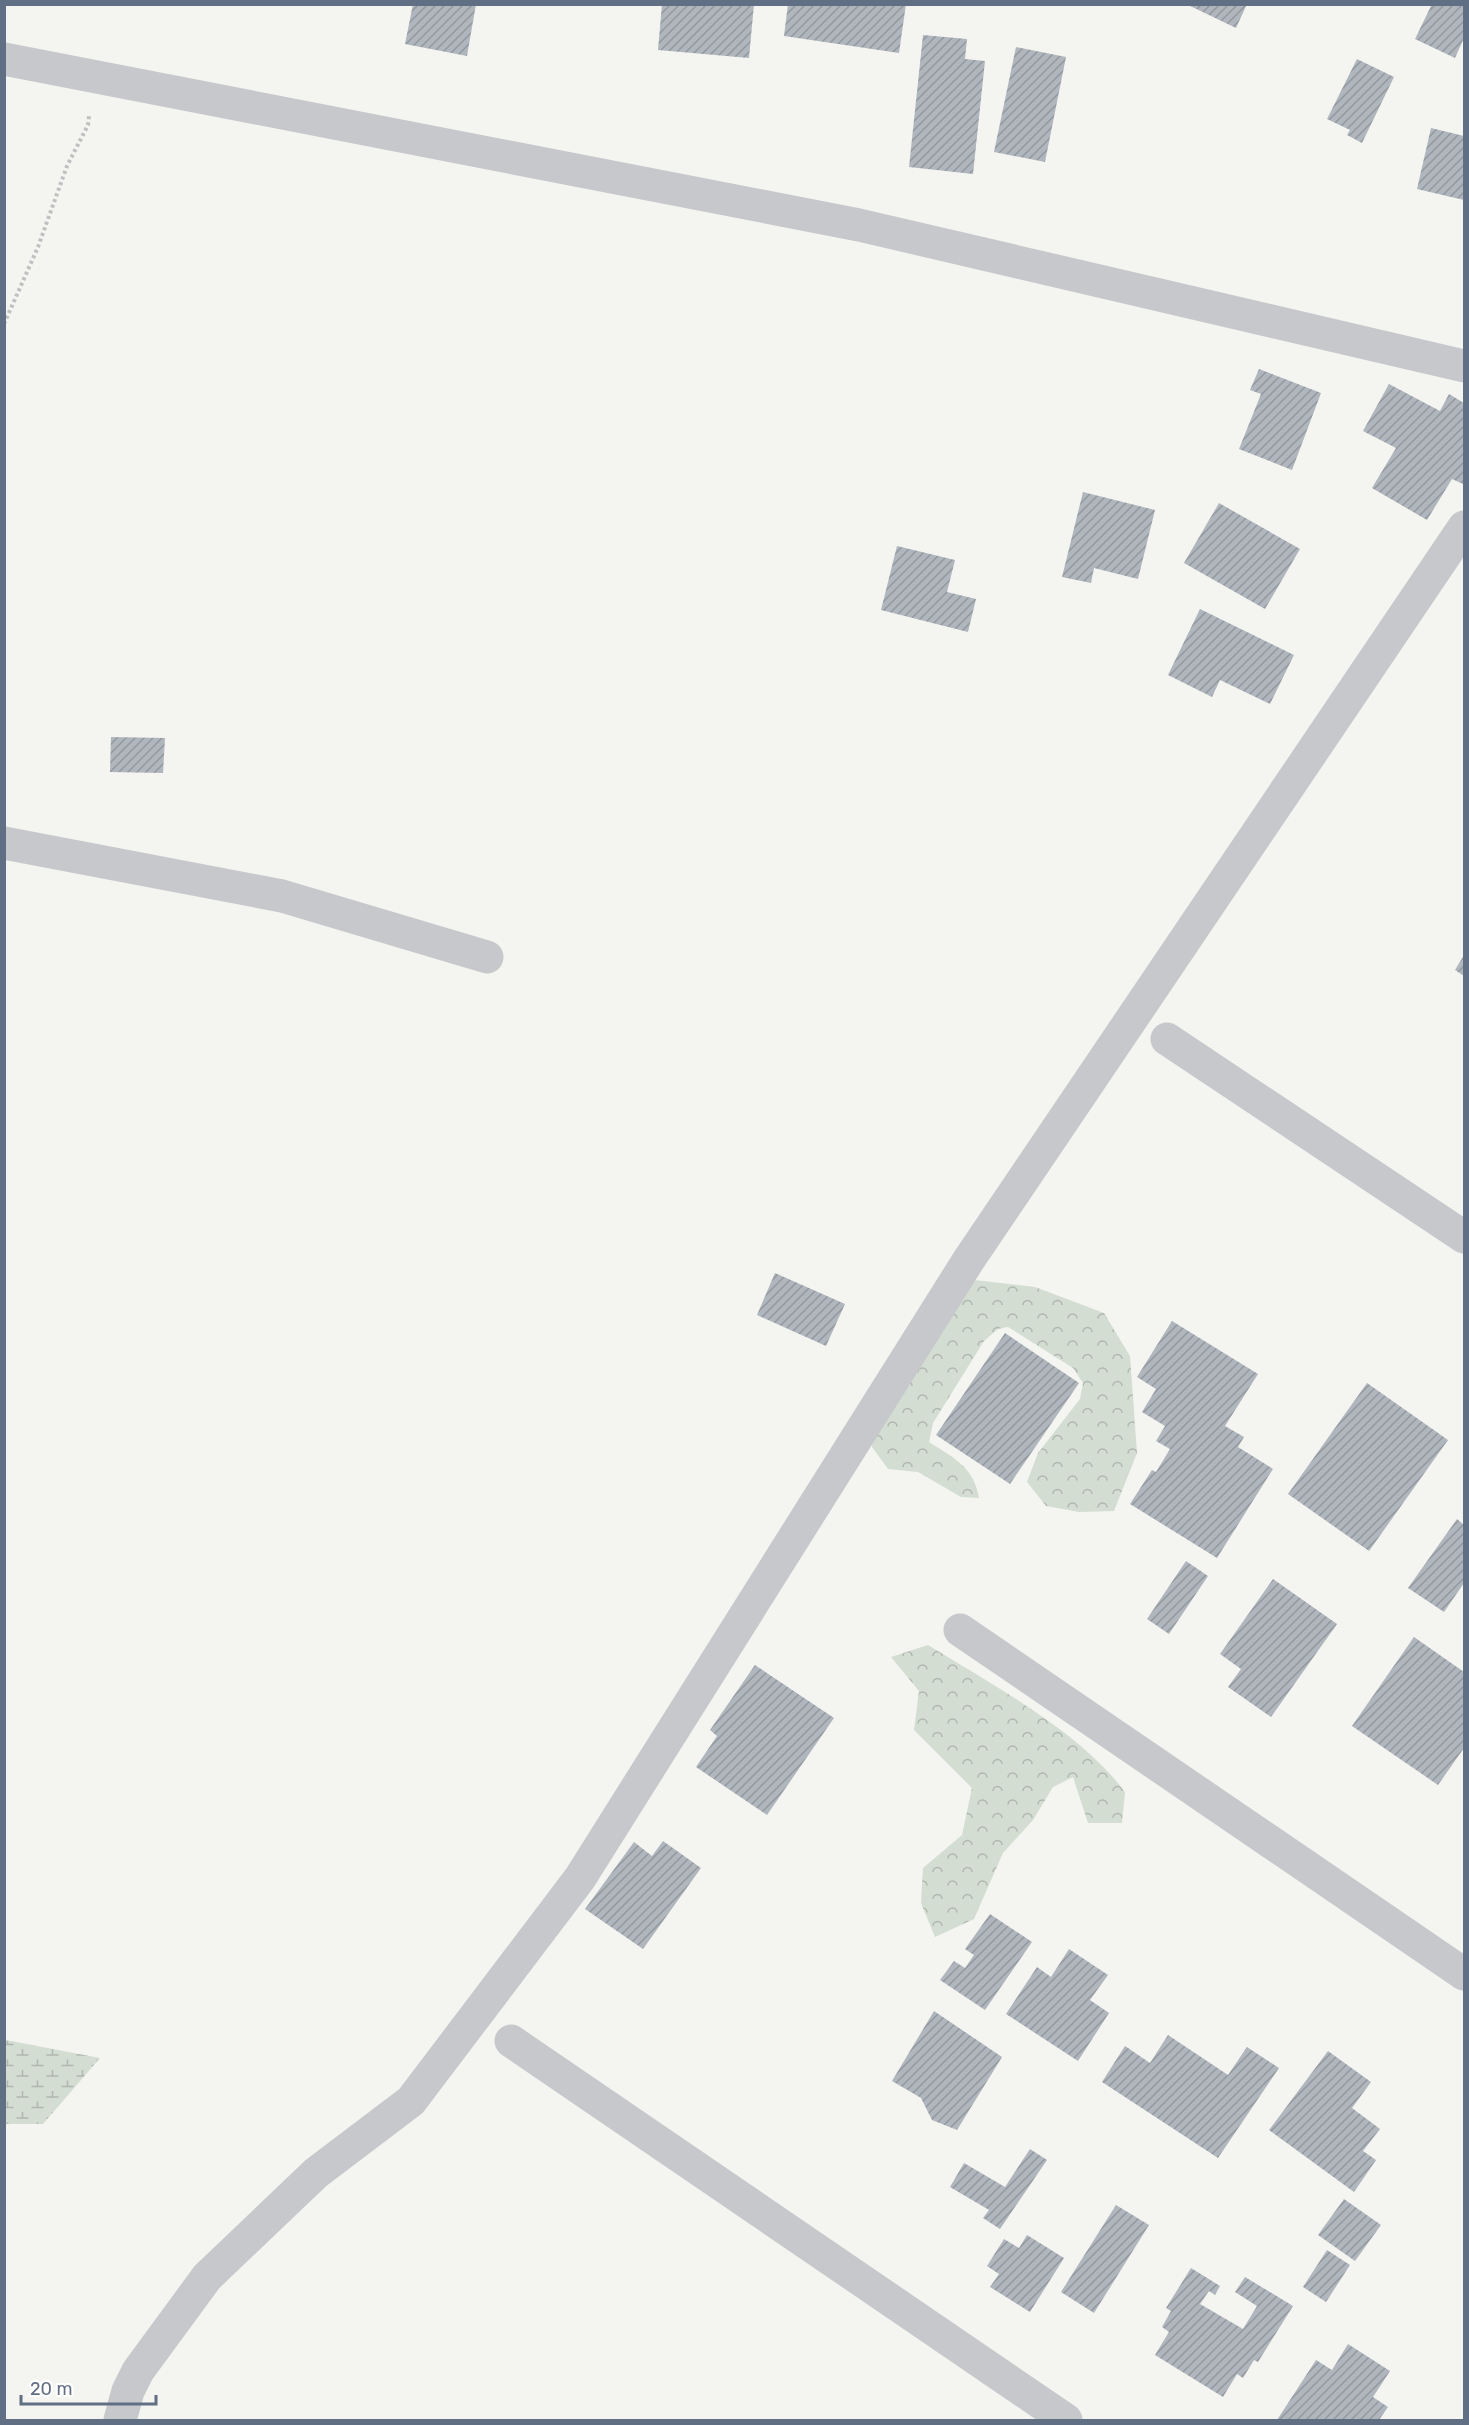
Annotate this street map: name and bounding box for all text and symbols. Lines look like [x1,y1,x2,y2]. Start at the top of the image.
scale bar [21,2368,156,2406]
text: 20 m [30,2378,72,2400]

